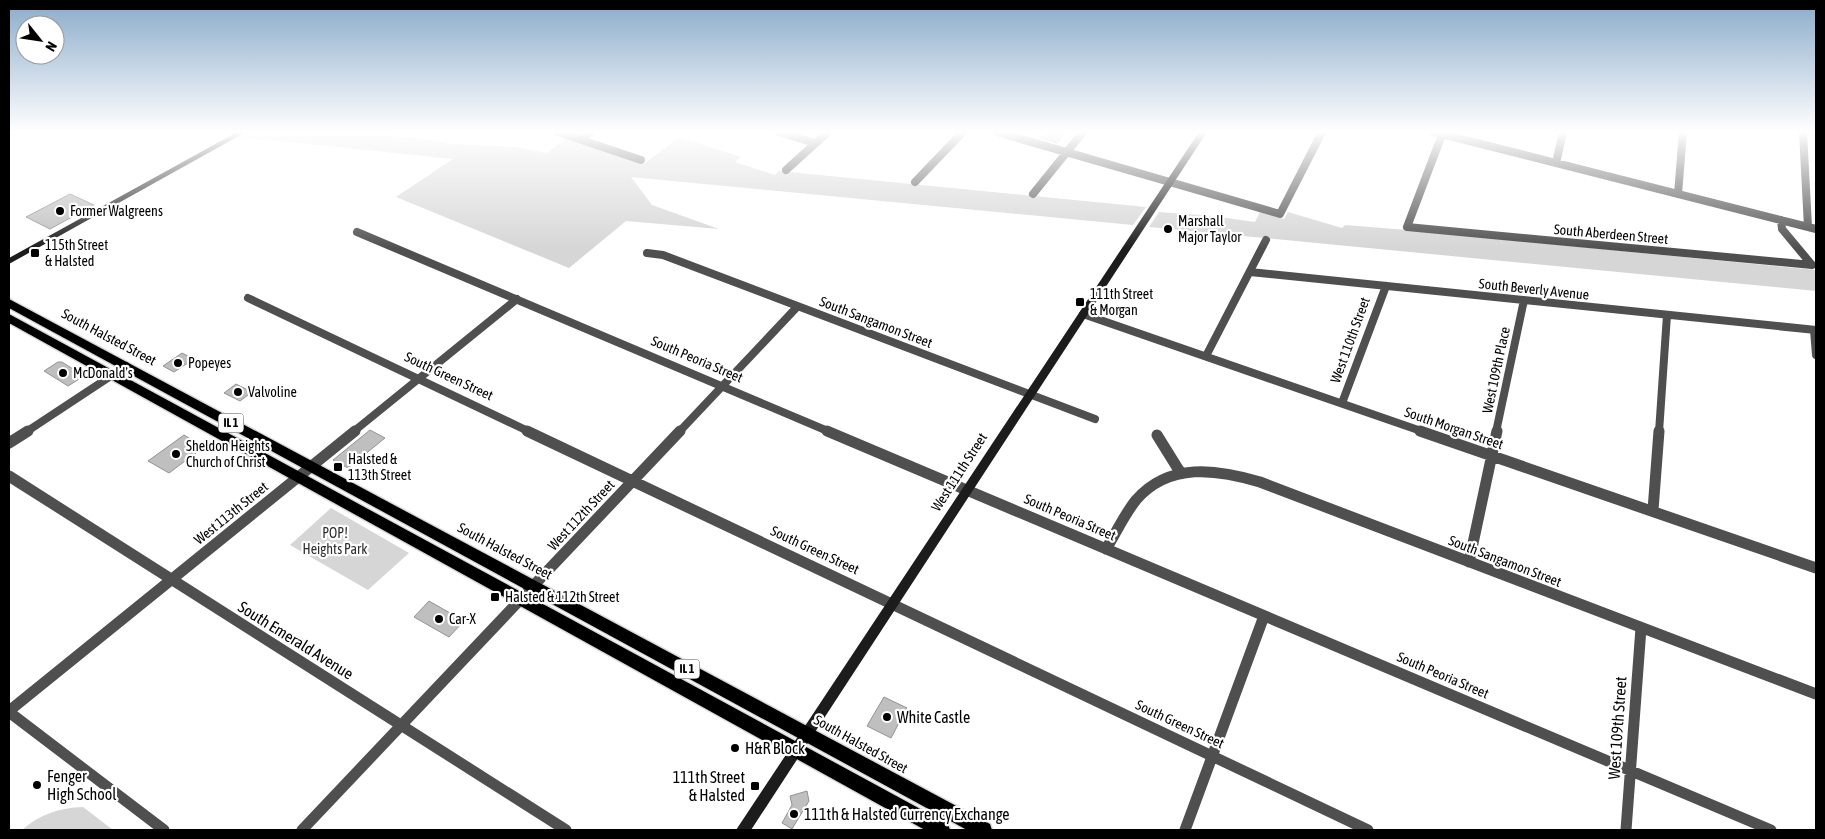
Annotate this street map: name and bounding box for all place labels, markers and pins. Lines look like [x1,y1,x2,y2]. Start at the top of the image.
place label: Former Walgreens [70,203,163,219]
marker: Former Walgreens [54,205,66,217]
place label: Marshall Major Taylor [1178,213,1242,245]
marker: Marshall Major Taylor [1162,223,1174,235]
place label: 115th Street & Halsted [45,237,108,269]
marker: 115th Street & Halsted [29,247,41,259]
place label: 111th Street & Morgan [1090,286,1153,318]
marker: 111th Street & Morgan [1074,296,1086,308]
place label: Popeyes [188,355,231,371]
marker: Popeyes [172,357,184,369]
place label: McDonald's [73,365,133,381]
marker: McDonald's [57,367,69,379]
place label: Valvoline [248,384,297,400]
marker: Valvoline [232,386,244,398]
place label: Sheldon Heights Church of Christ [186,438,270,470]
marker: Sheldon Heights Church of Christ [170,448,182,460]
place label: Halsted & 113th Street [348,451,411,483]
marker: Halsted & 113th Street [332,461,344,473]
place label: Halsted & 112th Street [505,589,619,605]
marker: Halsted & 112th Street [489,591,501,603]
place label: Car-X [449,611,476,627]
marker: Car-X [433,613,445,625]
place label: White Castle [897,708,970,726]
marker: White Castle [881,711,893,723]
place label: H&R Block [745,739,805,757]
marker: H&R Block [729,742,741,754]
place label: Fenger High School [47,767,117,804]
place label: 111th Street & Halsted [673,768,745,804]
marker: Fenger High School [31,779,43,791]
marker: 111th Street & Halsted [749,780,761,792]
place label: 111th & Halsted Currency Exchange [804,805,1010,824]
marker: 111th & Halsted Currency Exchange [788,808,800,820]

